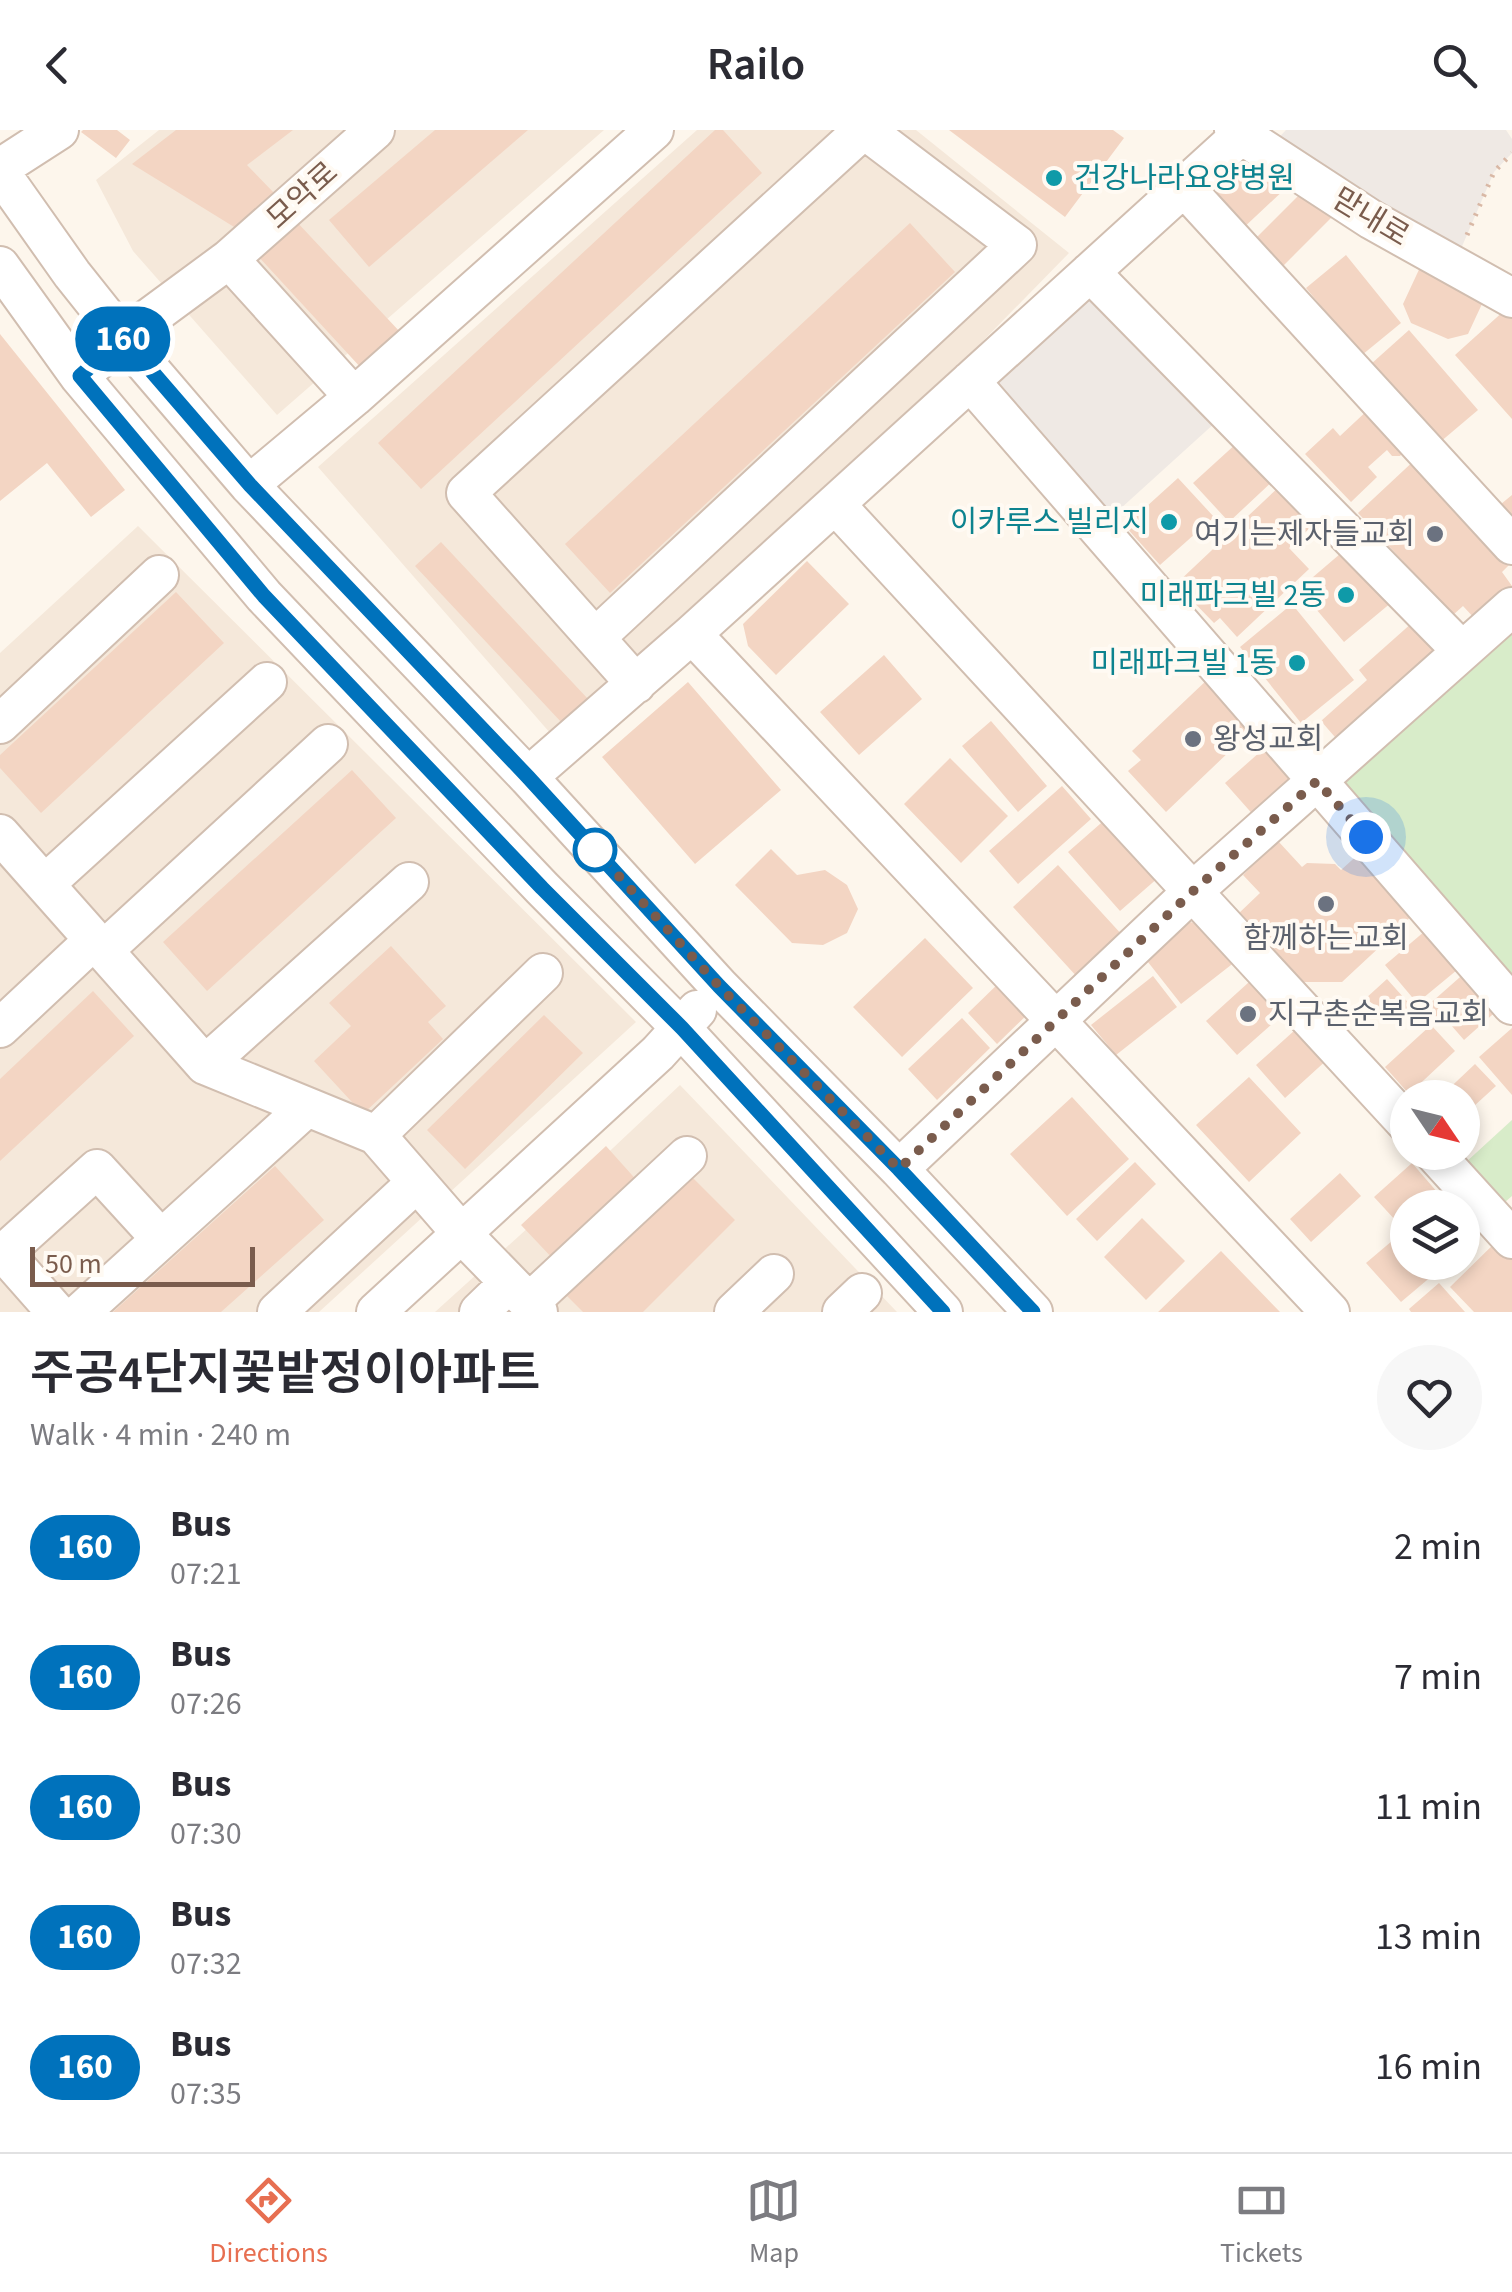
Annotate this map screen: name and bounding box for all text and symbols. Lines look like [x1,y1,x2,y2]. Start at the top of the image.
text: Railo [707,33,805,97]
icon: back [30,38,85,93]
icon: search [1427,38,1482,93]
street label: 모악로 [257,152,347,239]
place label: 건강나라요양병원 [1074,157,1295,200]
marker: 건강나라요양병원 [1043,167,1065,189]
street label: 맏내로 [1324,178,1417,257]
line badge: 160 [66,306,180,372]
text: 160 [95,314,151,364]
place label: 이카루스 빌리지 [950,501,1149,544]
marker: 이카루스 빌리지 [1158,511,1180,533]
place label: 여기는제자들교회 [1194,513,1415,556]
marker: 여기는제자들교회 [1424,523,1446,545]
place label: 미래파크빌 2동 [1139,574,1326,617]
marker: 미래파크빌 2동 [1335,584,1357,606]
place label: 미래파크빌 1동 [1090,642,1277,685]
marker: 미래파크빌 1동 [1286,652,1308,674]
place label: 왕성교회 [1213,718,1323,761]
marker: 왕성교회 [1182,728,1204,750]
your location [1341,812,1391,862]
unlabelled marker [574,829,616,871]
marker: 함께하는교회 [1315,893,1337,915]
place label: 함께하는교회 [1243,917,1409,960]
place label: 지구촌순복음교회 [1268,993,1489,1036]
marker: 지구촌순복음교회 [1237,1003,1259,1025]
north arrow [1390,1080,1480,1170]
map controls [1390,1080,1480,1280]
button: layers [1390,1190,1480,1280]
scale bar [30,1242,255,1286]
text: 50 m [45,1244,102,1284]
text: 주공4단지꽃밭정이아파트 [30,1340,540,1408]
button: heart [1377,1345,1482,1450]
text: Walk · 4 min · 240 m [30,1412,291,1458]
text: Bus [170,1497,231,1551]
text: 2 min [1394,1520,1482,1574]
text: 160 [57,1522,113,1572]
text: 07:21 [170,1551,242,1597]
text: Bus [170,1627,231,1681]
text: 7 min [1394,1650,1482,1704]
text: 160 [57,1652,113,1702]
text: 07:26 [170,1681,242,1727]
text: Bus [170,1757,231,1811]
text: 11 min [1375,1780,1482,1834]
text: 160 [57,1782,113,1832]
text: 07:30 [170,1811,242,1857]
text: Bus [170,1887,231,1941]
text: 13 min [1375,1910,1482,1964]
text: 160 [57,1912,113,1962]
text: 07:32 [170,1941,242,1987]
text: Bus [170,2017,231,2071]
text: 16 min [1375,2040,1482,2094]
text: 160 [57,2042,113,2092]
text: 07:35 [170,2071,242,2117]
tab: Directions [209,2173,328,2273]
tab: Map [746,2173,801,2273]
tab: Tickets [1220,2173,1303,2273]

